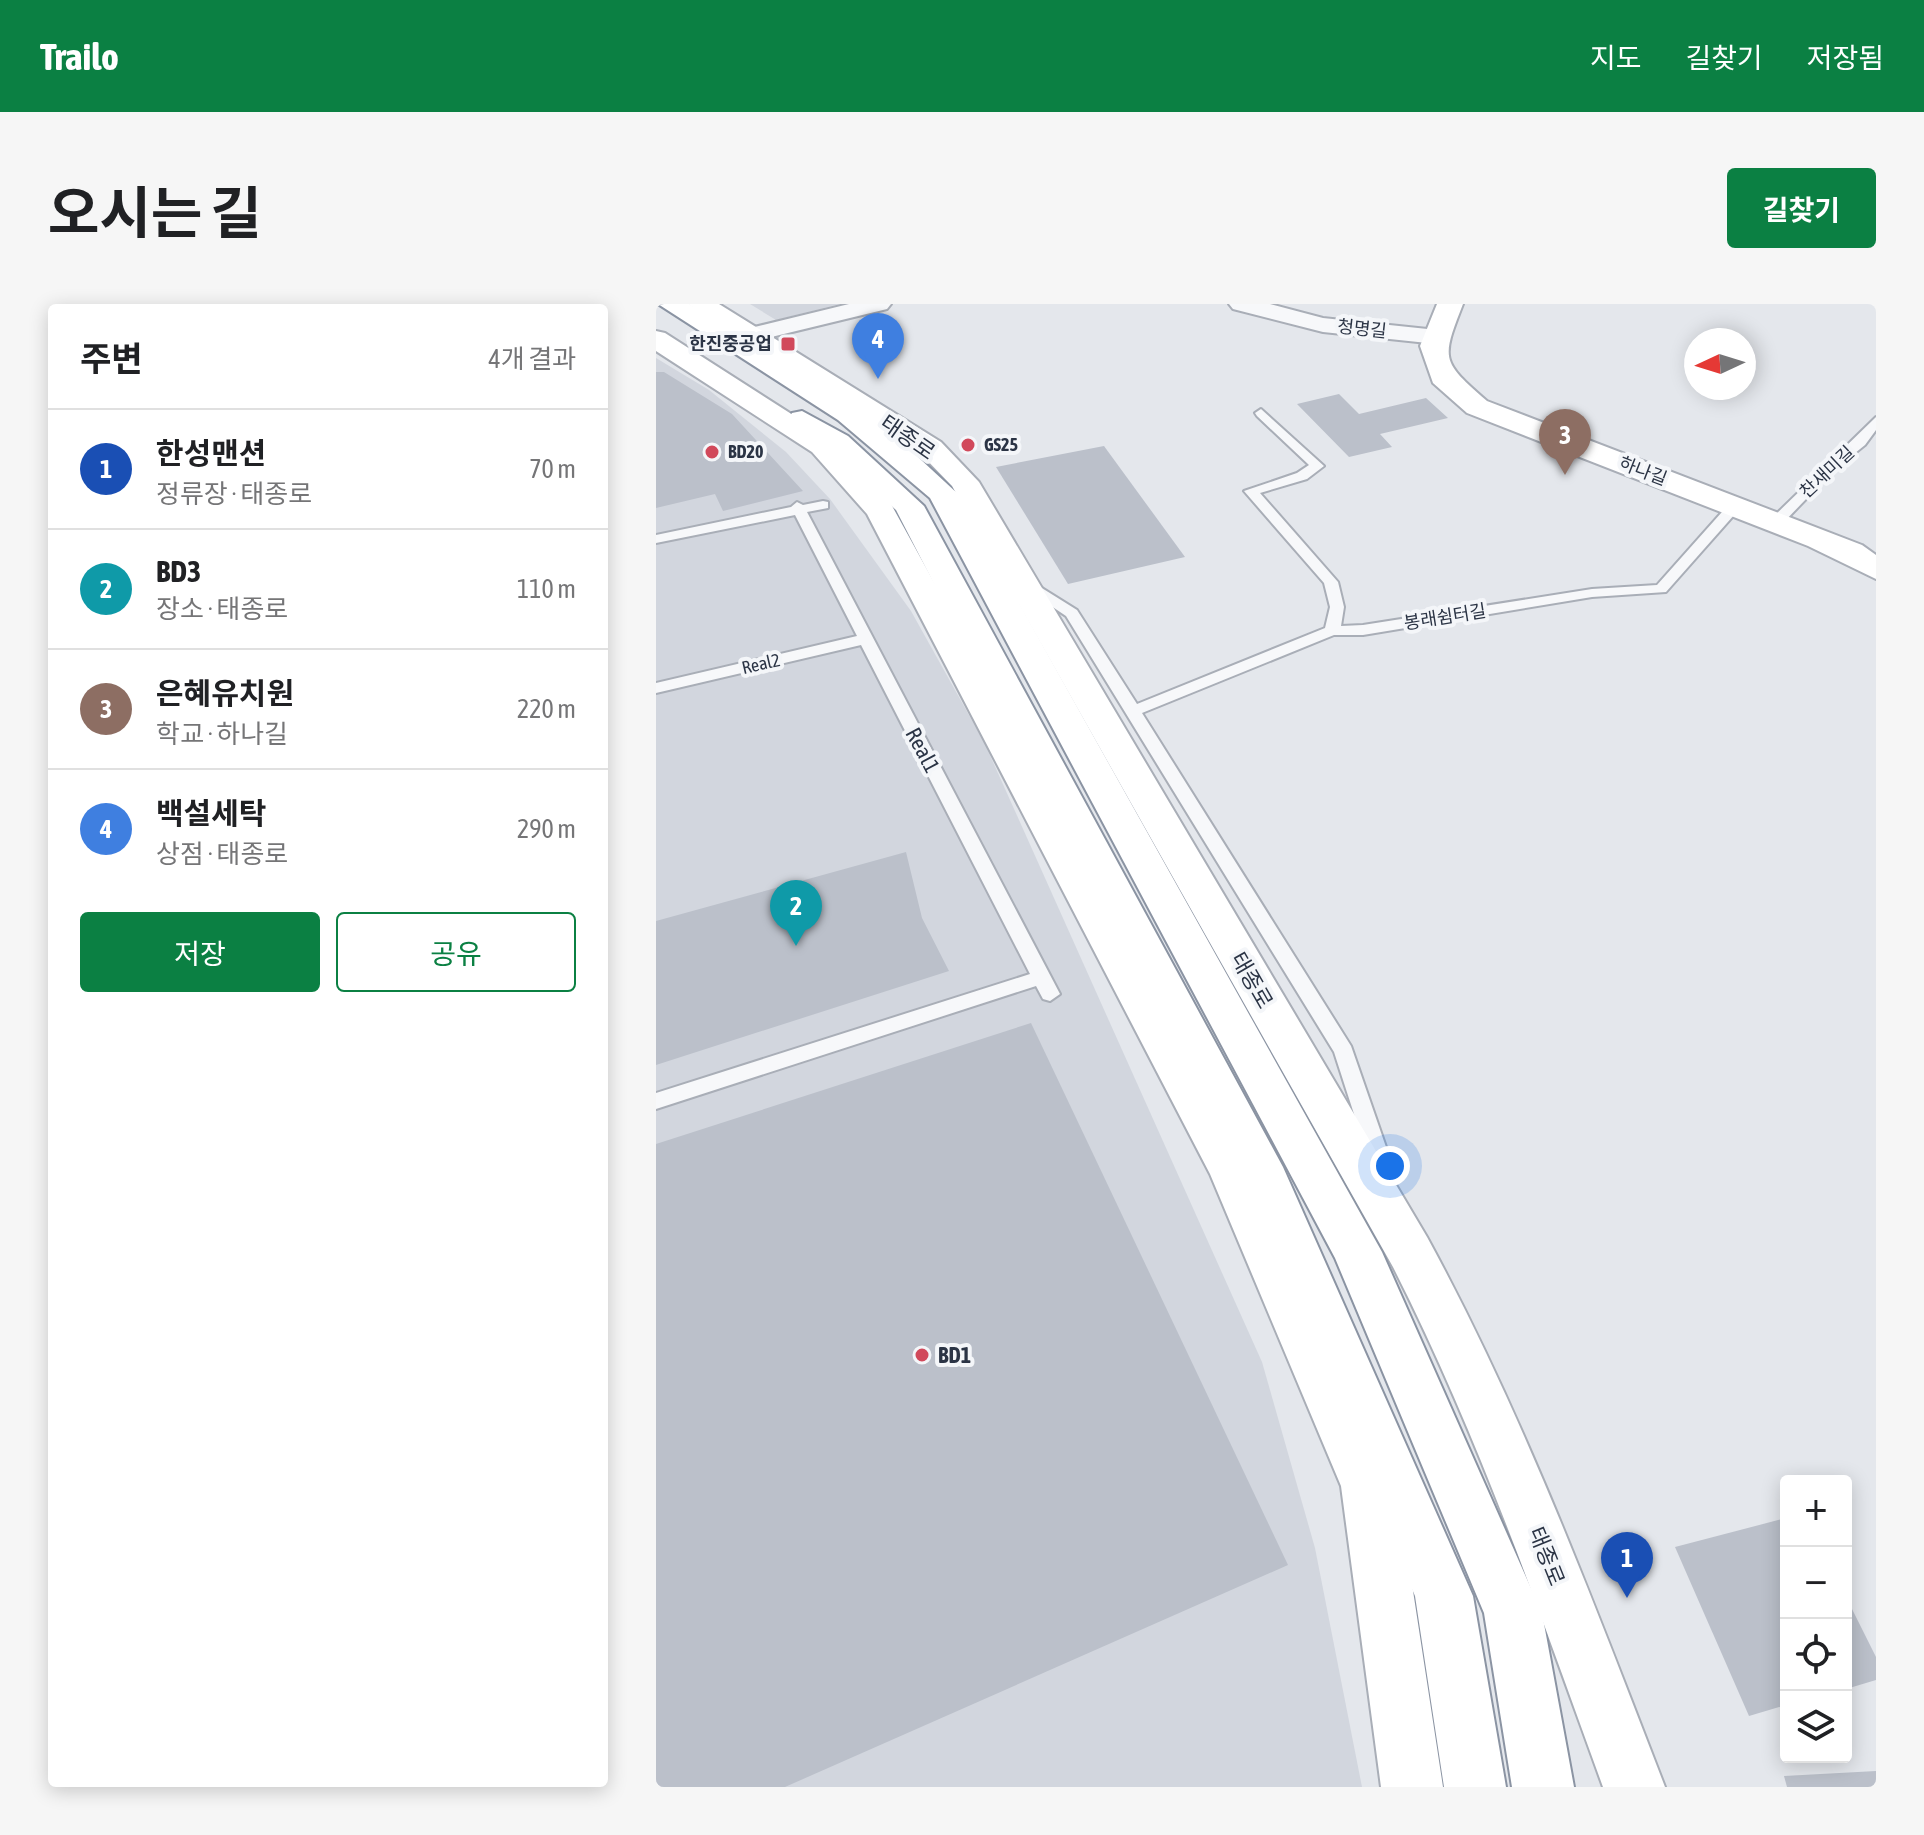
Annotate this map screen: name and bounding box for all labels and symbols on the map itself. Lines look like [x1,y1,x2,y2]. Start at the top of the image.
pin: 4 [852,313,904,379]
street label: 청명길 [1336,315,1388,342]
north arrow [1684,328,1756,400]
place label: 한진중공업 [689,333,772,354]
marker: 한진중공업 [779,335,797,353]
street label: 태종로 [876,409,940,465]
pin: 3 [1539,409,1591,475]
place label: GS25 [984,434,1018,455]
marker: GS25 [959,436,977,454]
place label: BD20 [728,441,764,462]
street label: 찬새미길 [1795,441,1858,502]
marker: BD20 [703,443,721,461]
street label: 하나길 [1616,452,1670,489]
street label: 봉래쉼터길 [1402,600,1487,633]
street label: Real2 [740,649,782,678]
street label: Real1 [900,723,946,777]
pin: 2 [770,880,822,946]
street label: 태종로 [1226,947,1278,1013]
your location [1370,1146,1410,1186]
place label: BD1 [938,1342,971,1368]
marker: BD1 [913,1346,931,1364]
street label: 태종로 [1524,1523,1570,1589]
pin: 1 [1601,1532,1653,1598]

